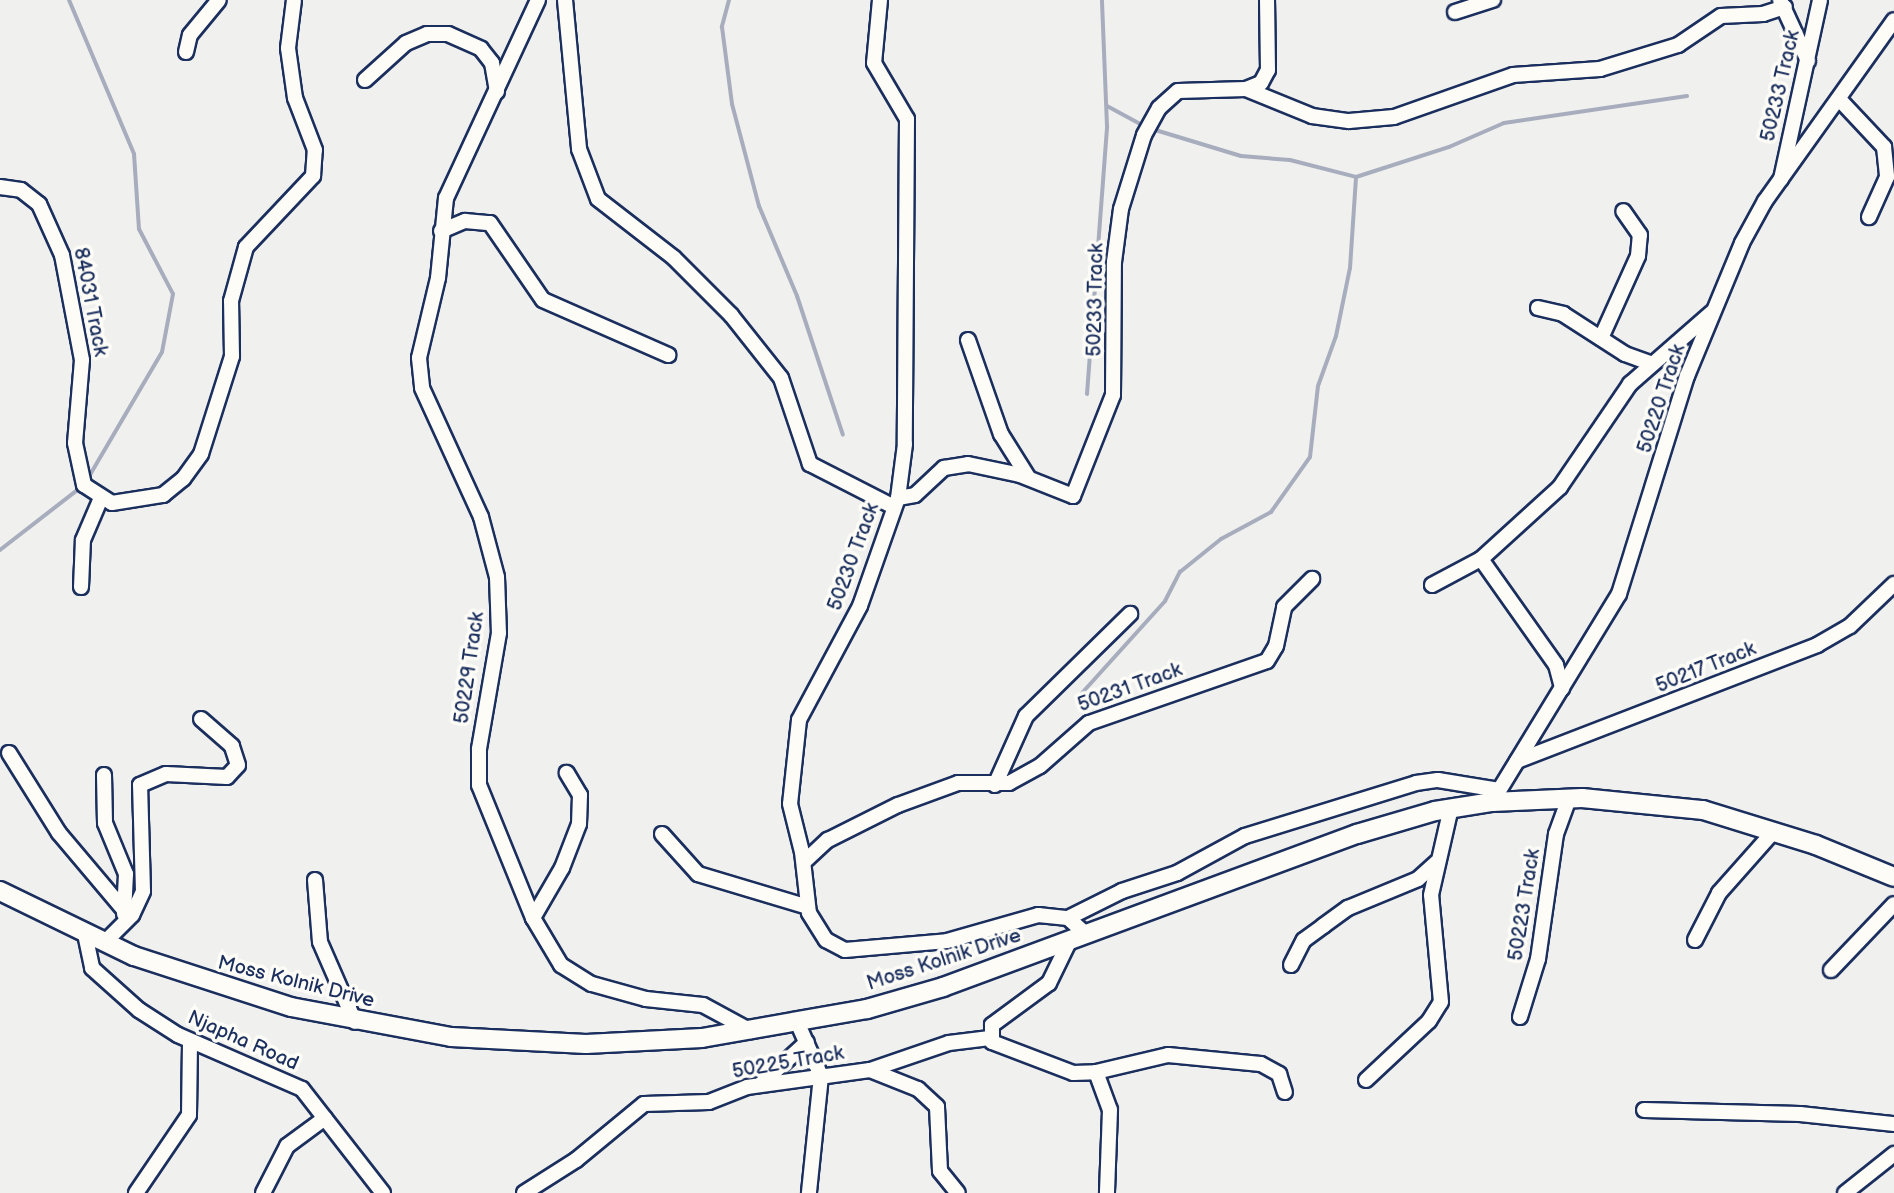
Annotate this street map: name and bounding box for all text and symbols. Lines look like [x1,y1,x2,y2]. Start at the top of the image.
street label: 50233 Track [1756,28,1806,144]
street label: 50233 Track [1083,243,1109,357]
street label: 84031 Track [68,245,112,359]
street label: 50220 Track [1633,341,1691,457]
street label: 50230 Track [823,499,885,615]
street label: 50229 Track [450,610,490,726]
street label: 50217 Track [1652,637,1760,699]
street label: 50231 Track [1074,658,1186,718]
street label: 50223 Track [1504,847,1546,963]
street label: Moss Kolnik Drive [864,924,1024,996]
street label: Moss Kolnik Drive [215,951,377,1013]
street label: Njapha Road [184,1006,302,1076]
street label: 50225 Track [730,1041,846,1085]

